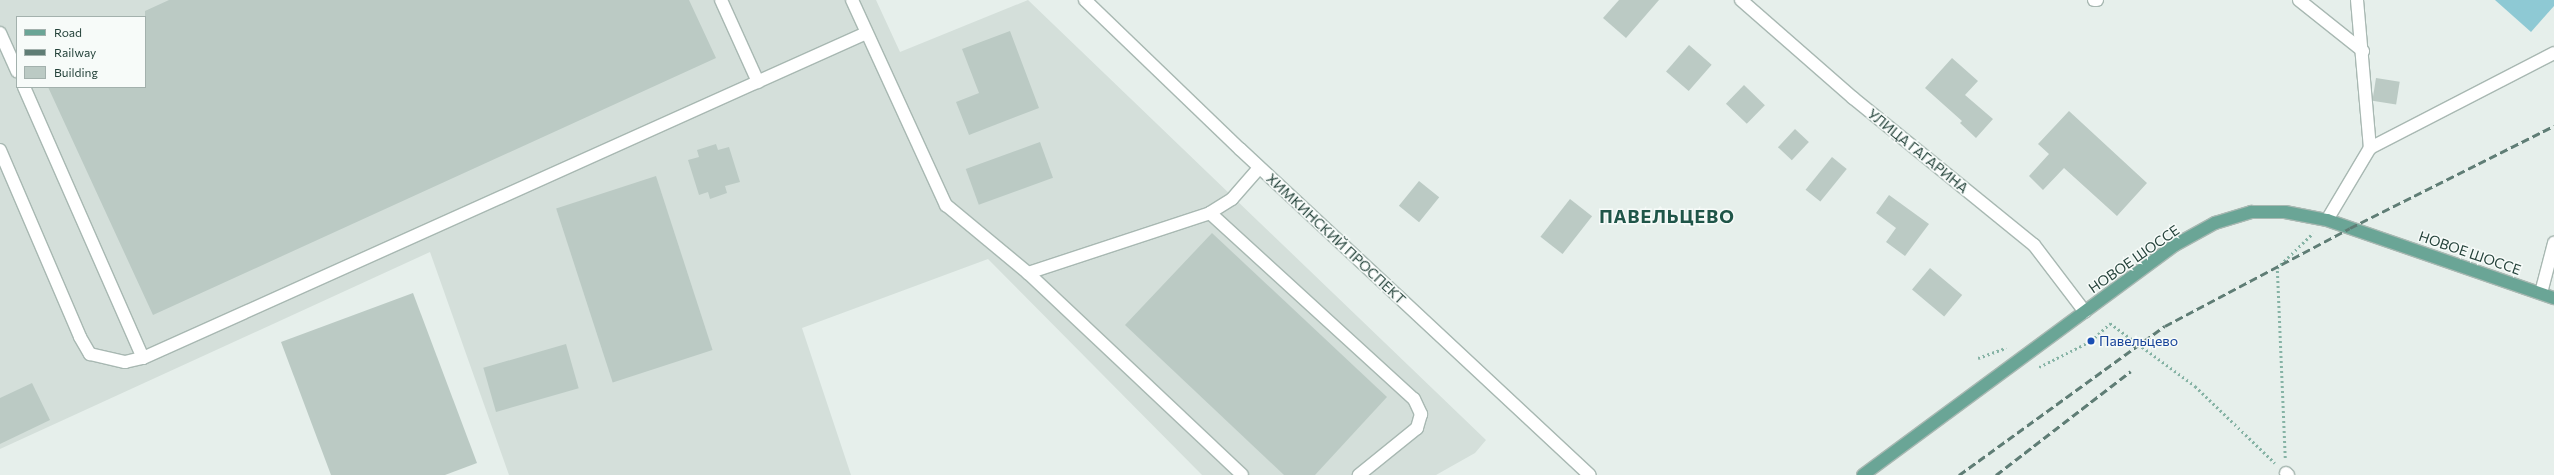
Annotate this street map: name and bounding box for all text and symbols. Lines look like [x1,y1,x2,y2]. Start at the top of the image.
legend [16,16,146,88]
text: Road [54,25,82,39]
text: Railway [54,45,96,59]
text: Building [54,65,98,79]
street label: УЛИЦА ГАГАРИНА [1864,105,1972,197]
street label: ХИМКИНСКИЙ ПРОСПЕКТ [1263,170,1409,308]
district label: ПАВЕЛЬЦЕВО [1599,205,1735,227]
street label: НОВОЕ ШОССЕ [2085,221,2183,297]
street label: НОВОЕ ШОССЕ [2417,228,2523,278]
place label: Павельцево [2099,333,2178,349]
marker: Павельцево [2086,336,2096,346]

